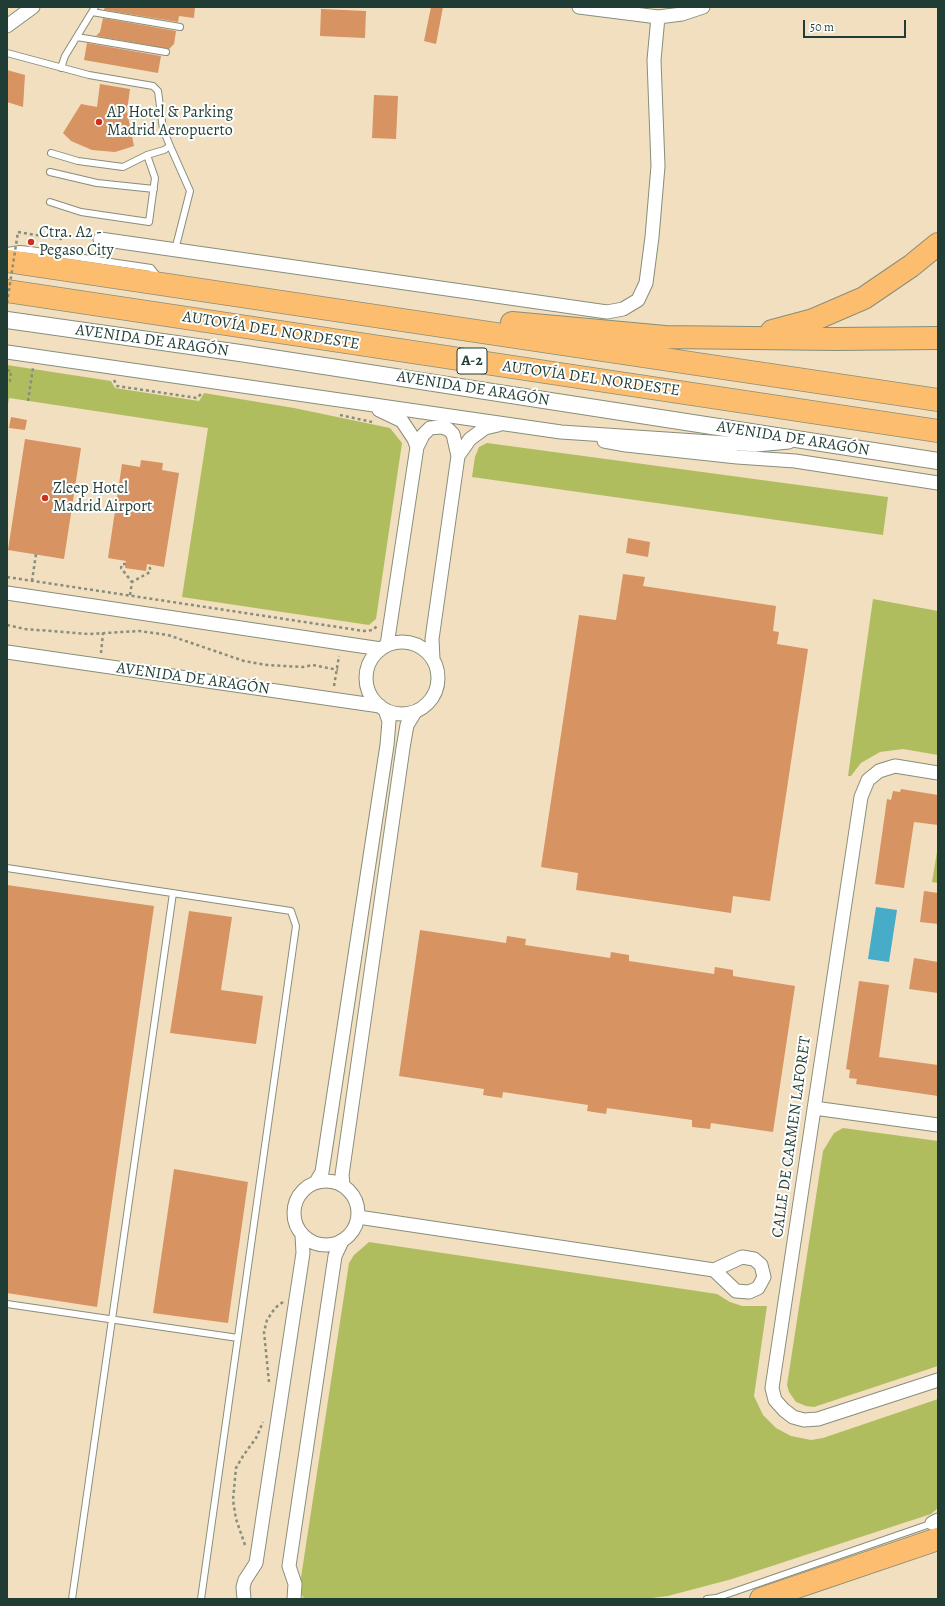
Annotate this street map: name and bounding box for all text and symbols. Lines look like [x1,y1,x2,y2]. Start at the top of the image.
scale bar [805,12,908,38]
text: 50 m [810,19,834,35]
place label: AP Hotel & Parking Madrid Aeropuerto [107,103,233,141]
marker: AP Hotel & Parking Madrid Aeropuerto [94,117,104,127]
place label: Ctra. A2 - Pegaso City [39,223,114,261]
marker: Ctra. A2 - Pegaso City [26,237,36,247]
street label: AUTOVÍA DEL NORDESTE [181,308,361,354]
street label: AVENIDA DE ARAGÓN [74,321,230,361]
road number: A-2 [457,348,487,374]
street label: AUTOVÍA DEL NORDESTE [501,357,681,401]
street label: AVENIDA DE ARAGÓN [395,367,551,411]
street label: AVENIDA DE ARAGÓN [715,417,871,461]
place label: Zleep Hotel Madrid Airport [53,479,152,517]
marker: Zleep Hotel Madrid Airport [40,493,50,503]
street label: AVENIDA DE ARAGÓN [115,659,271,699]
street label: CALLE DE CARMEN LAFORET [768,1035,816,1239]

